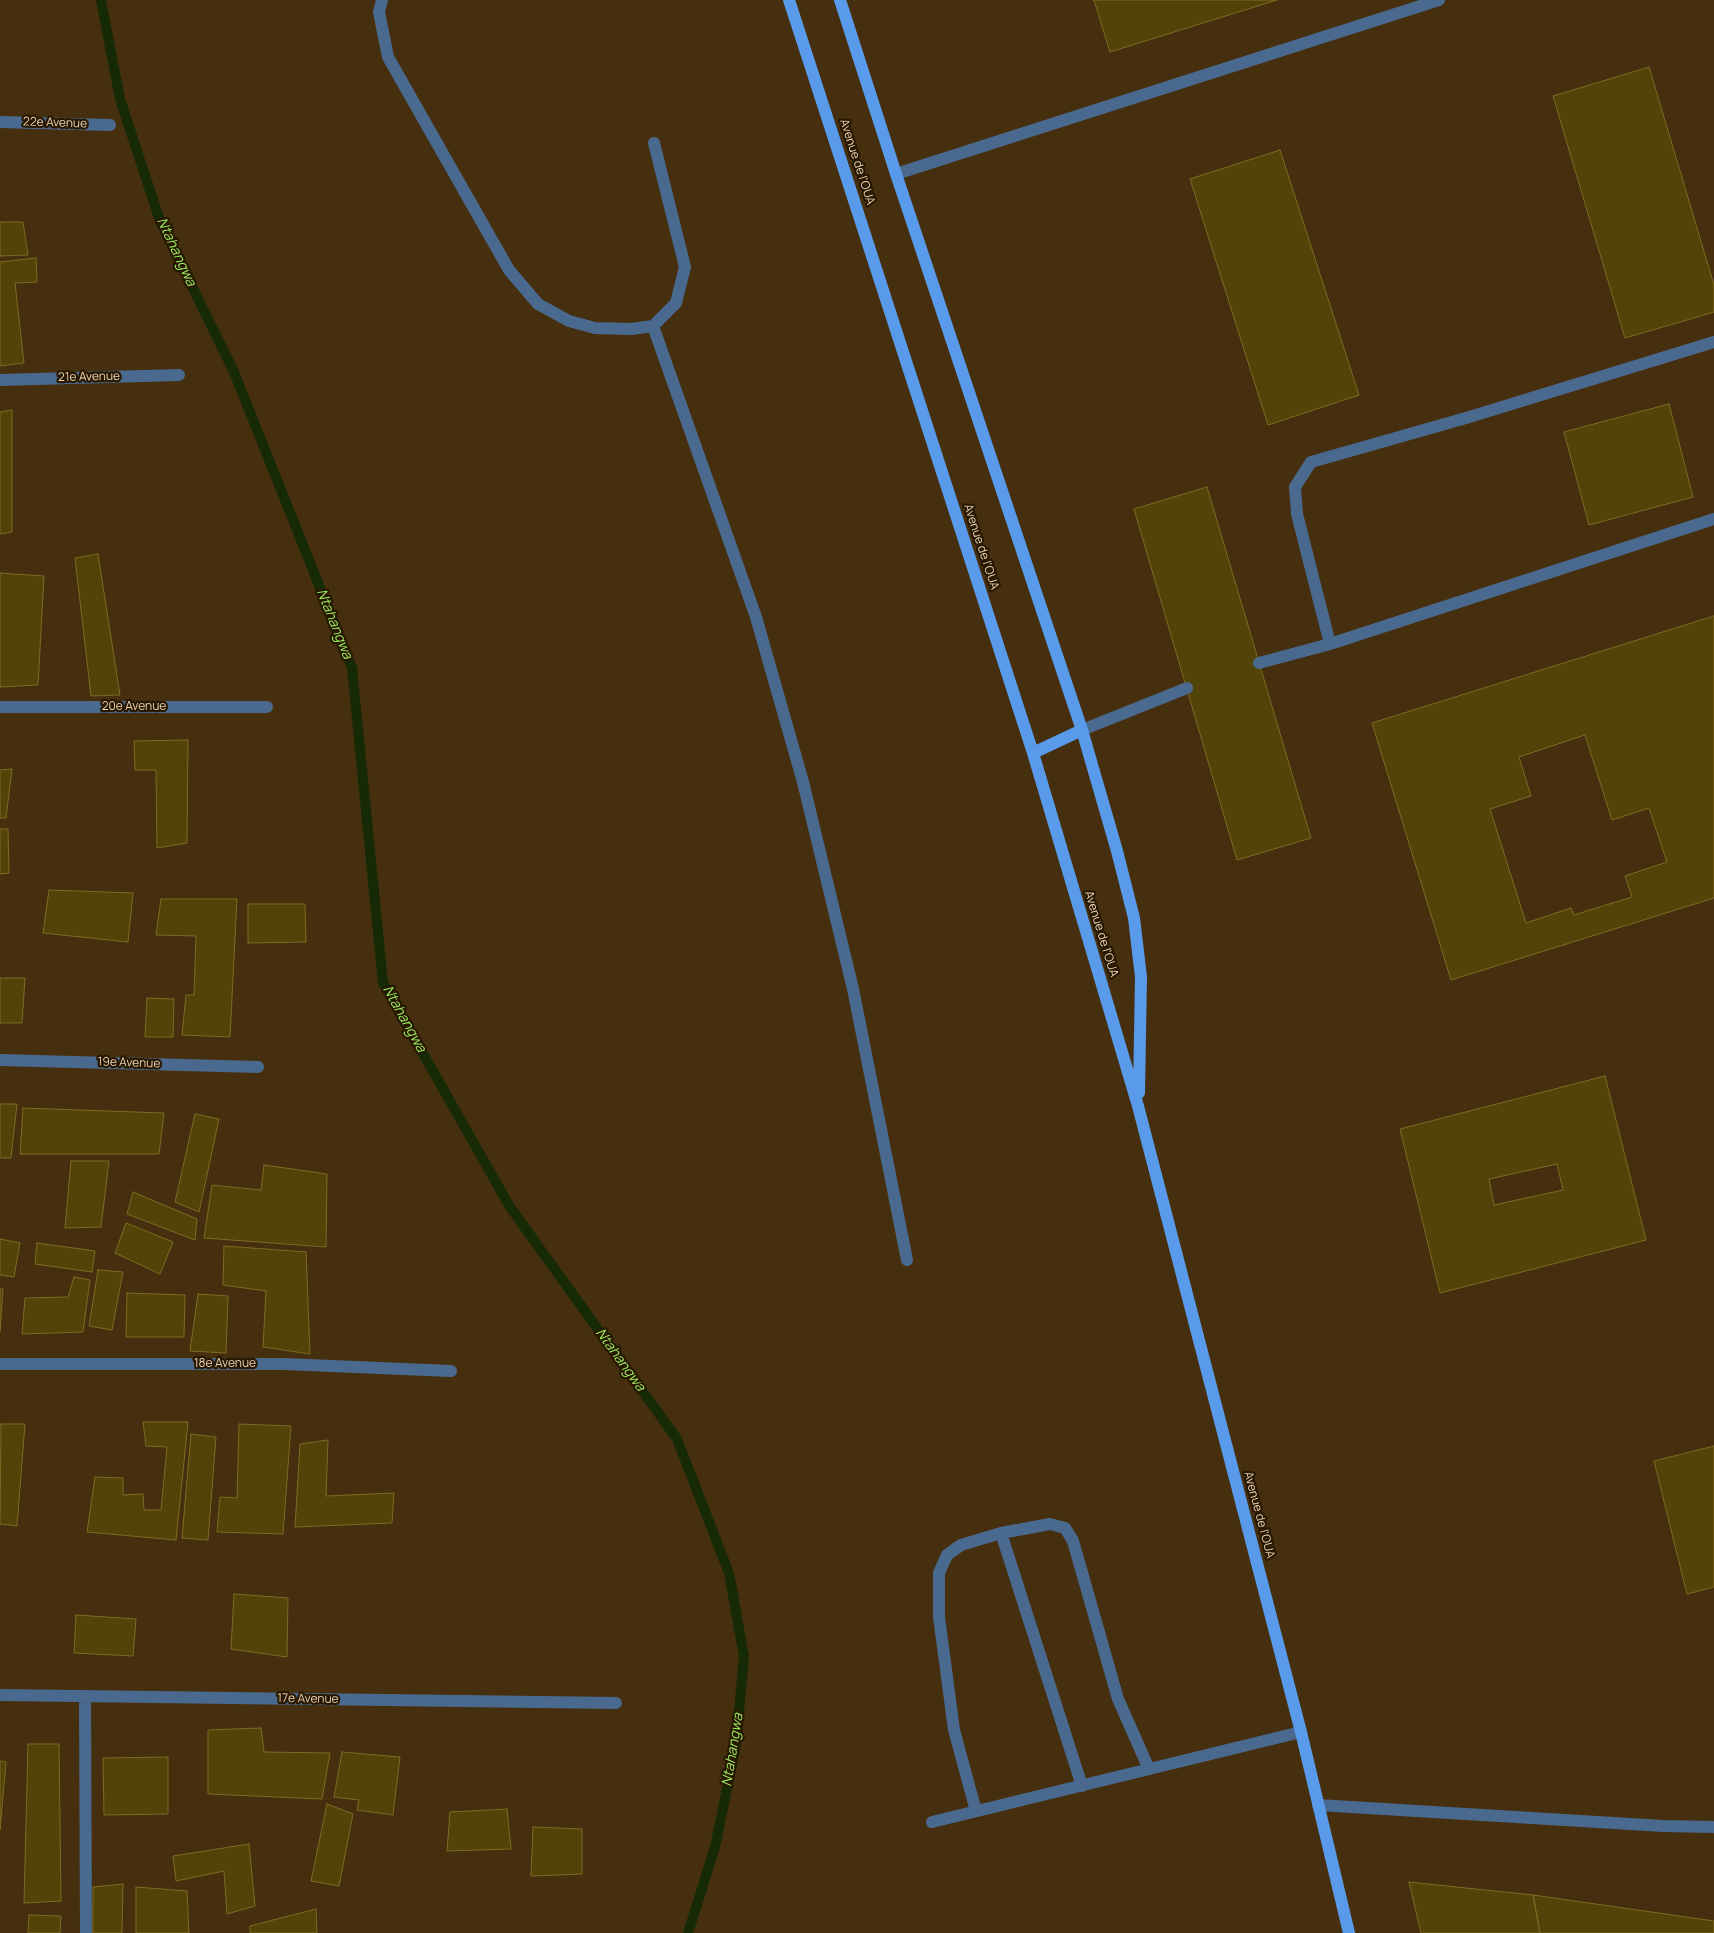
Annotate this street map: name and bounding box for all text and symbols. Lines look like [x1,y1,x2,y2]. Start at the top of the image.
street label: 22e Avenue [23,115,87,131]
street label: Avenue de l'OUA [836,117,878,207]
water label: Ntahangwa [153,215,199,289]
street label: 21e Avenue [58,369,120,385]
street label: Avenue de l'OUA [960,502,1002,592]
water label: Ntahangwa [312,587,356,661]
street label: 20e Avenue [102,700,166,714]
street label: Avenue de l'OUA [1081,889,1121,979]
water label: Ntahangwa [379,983,429,1055]
street label: 19e Avenue [97,1055,161,1071]
water label: Ntahangwa [592,1325,648,1395]
street label: 18e Avenue [194,1357,256,1371]
street label: Avenue de l'OUA [1240,1470,1278,1560]
street label: 17e Avenue [277,1691,339,1707]
water label: Ntahangwa [719,1712,747,1788]

